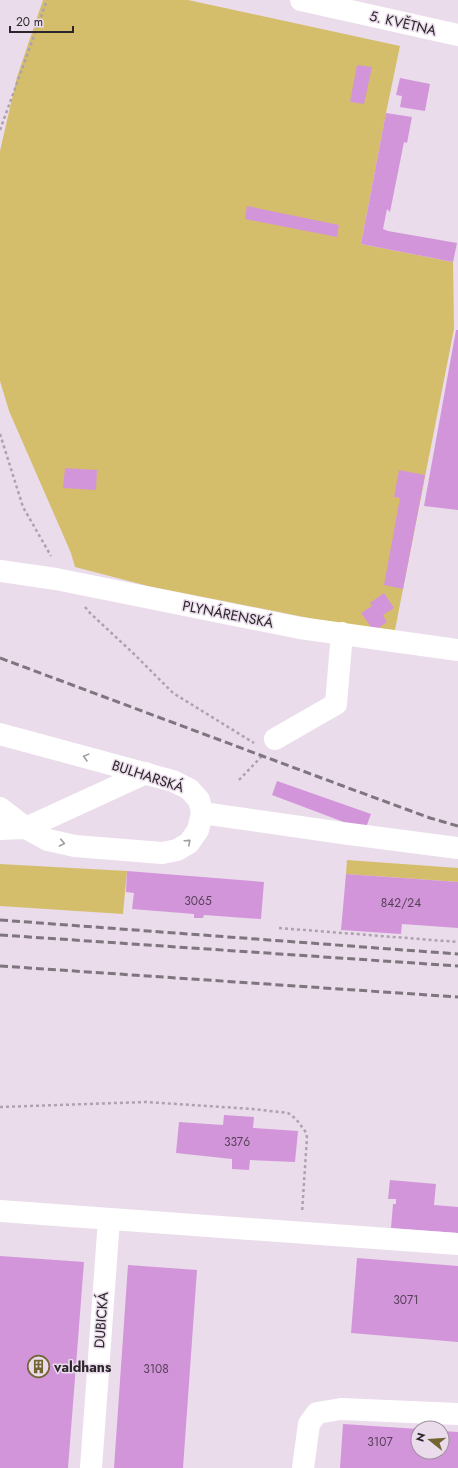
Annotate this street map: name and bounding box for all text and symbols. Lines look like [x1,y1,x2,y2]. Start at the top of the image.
street label: 5. KVĚTNA [368,6,439,41]
scale bar [10,8,73,34]
text: 20 m [16,13,43,31]
street label: PLYNÁRENSKÁ [181,595,276,633]
one-way arrow [82,753,89,762]
street label: BULHARSKÁ [109,755,187,797]
one-way arrow [59,838,65,846]
one-way arrow [183,839,191,846]
house number: 3065 [184,892,212,910]
house number: 842/24 [381,894,421,912]
house number: 3376 [224,1133,250,1151]
street label: DUBICKÁ [89,1290,113,1349]
house number: 3071 [393,1291,419,1309]
building icon: valdhans [25,1354,51,1380]
place label: valdhans [53,1357,112,1377]
house number: 3108 [143,1360,169,1378]
north arrow [410,1420,450,1460]
text: N [412,1431,429,1444]
house number: 3107 [367,1433,393,1451]

